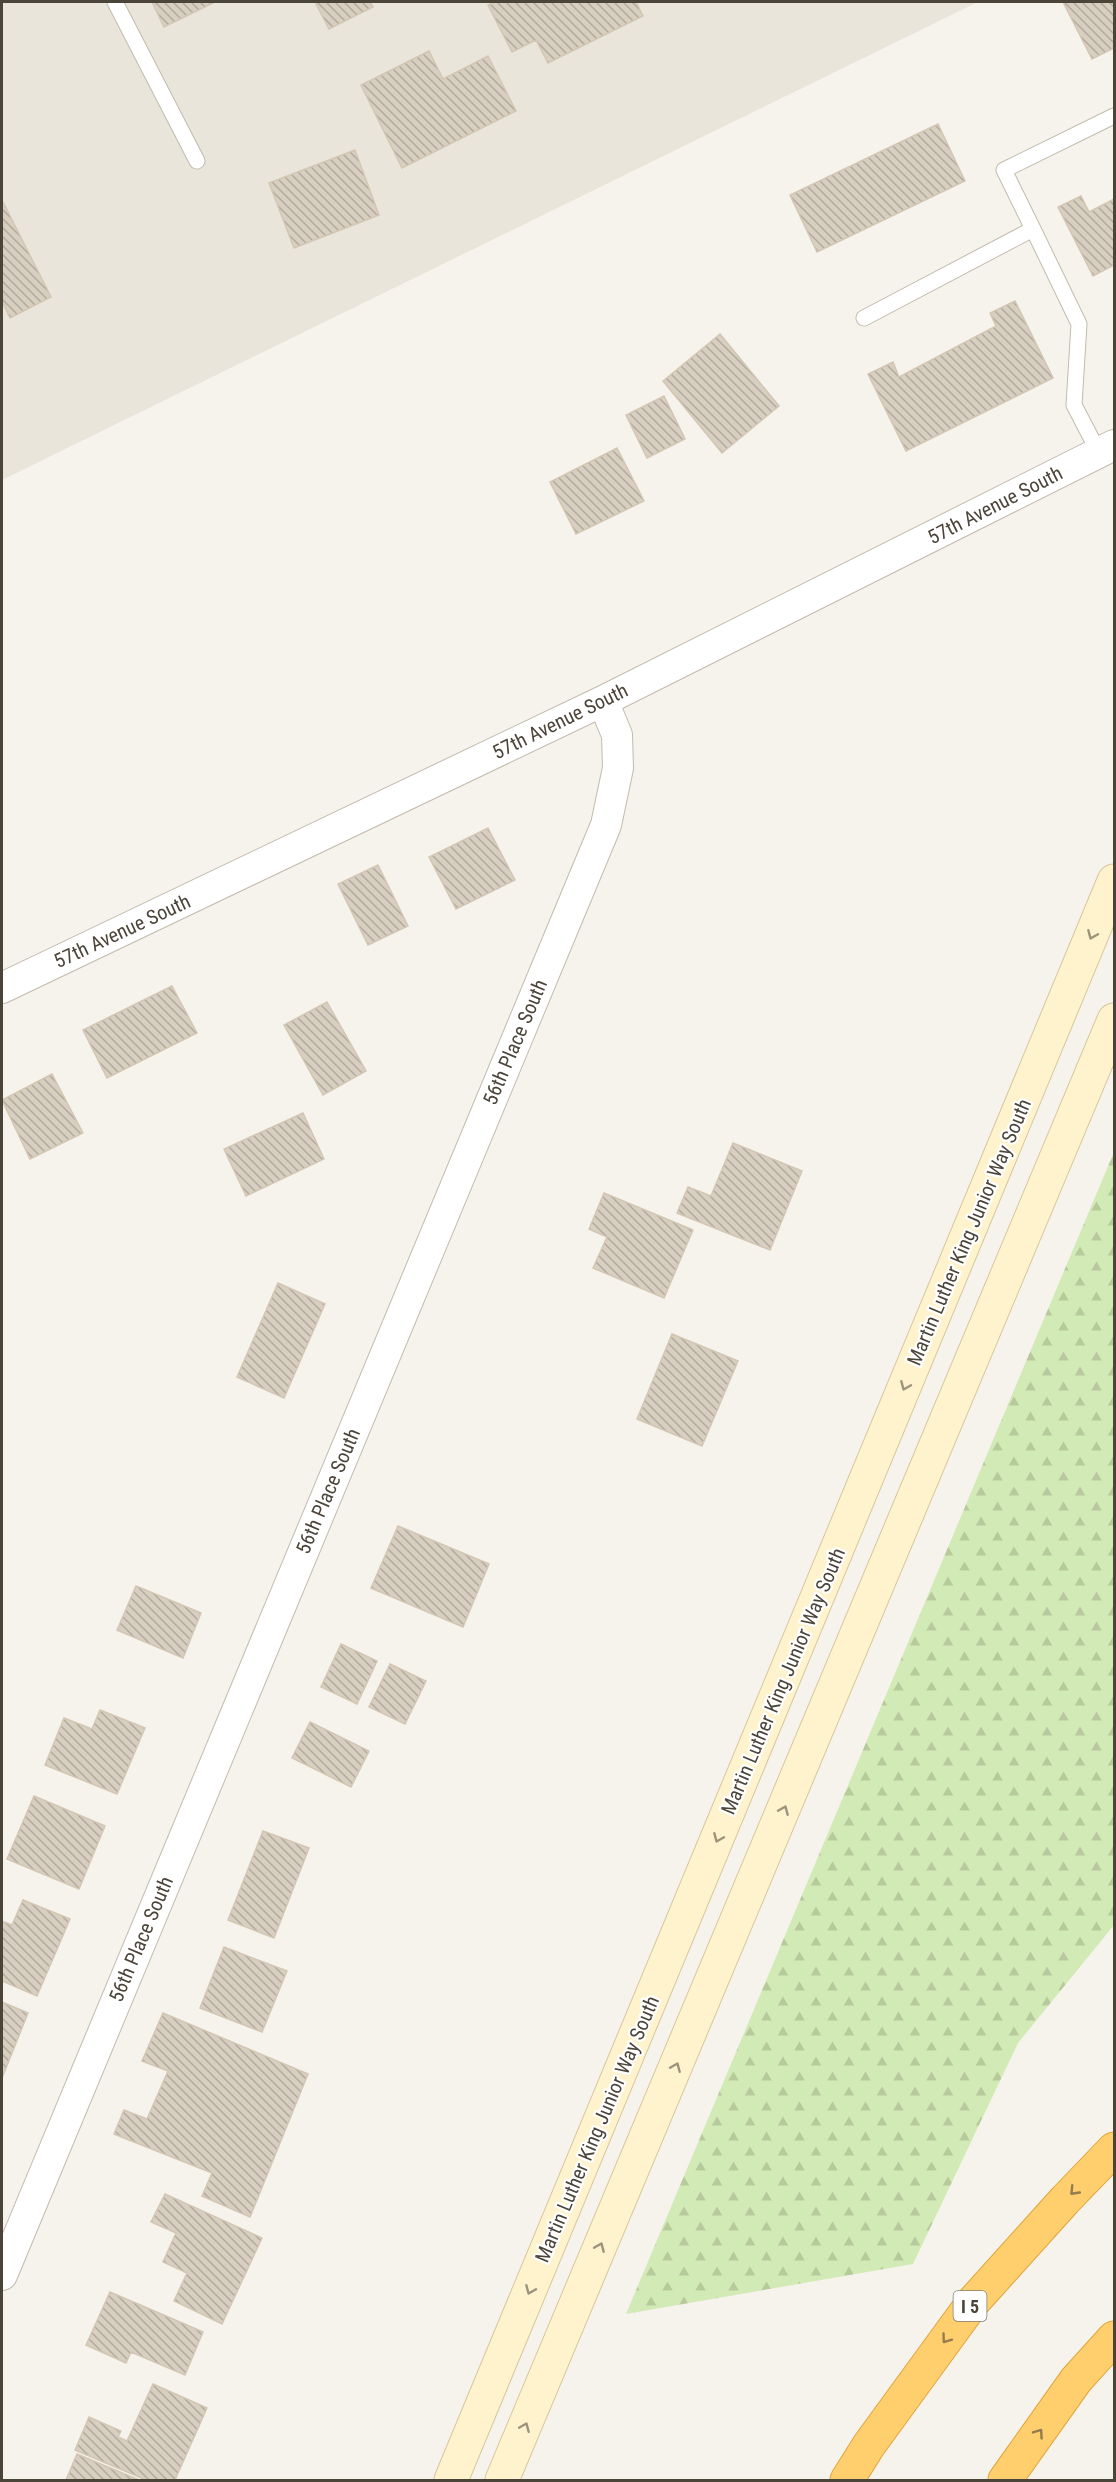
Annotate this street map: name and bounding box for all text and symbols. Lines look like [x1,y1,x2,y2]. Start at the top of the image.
street label: 57th Avenue South [924,461,1066,549]
street label: 57th Avenue South [488,678,632,764]
street label: 57th Avenue South [50,889,194,973]
one-way arrow [1087,928,1099,939]
street label: 56th Place South [478,976,552,1108]
street label: Martin Luther King Junior Way South [902,1095,1036,1369]
one-way arrow [900,1380,912,1391]
street label: 56th Place South [291,1425,365,1557]
street label: Martin Luther King Junior Way South [716,1544,850,1818]
one-way arrow [776,1805,788,1816]
one-way arrow [713,1832,725,1843]
street label: 56th Place South [104,1873,178,2005]
street label: Martin Luther King Junior Way South [530,1992,664,2266]
one-way arrow [669,2062,681,2073]
one-way arrow [1070,2184,1081,2195]
one-way arrow [593,2242,605,2253]
one-way arrow [525,2284,537,2295]
road number: I 5 [954,2291,986,2321]
one-way arrow [943,2332,954,2343]
one-way arrow [518,2422,530,2433]
one-way arrow [1032,2428,1043,2439]

